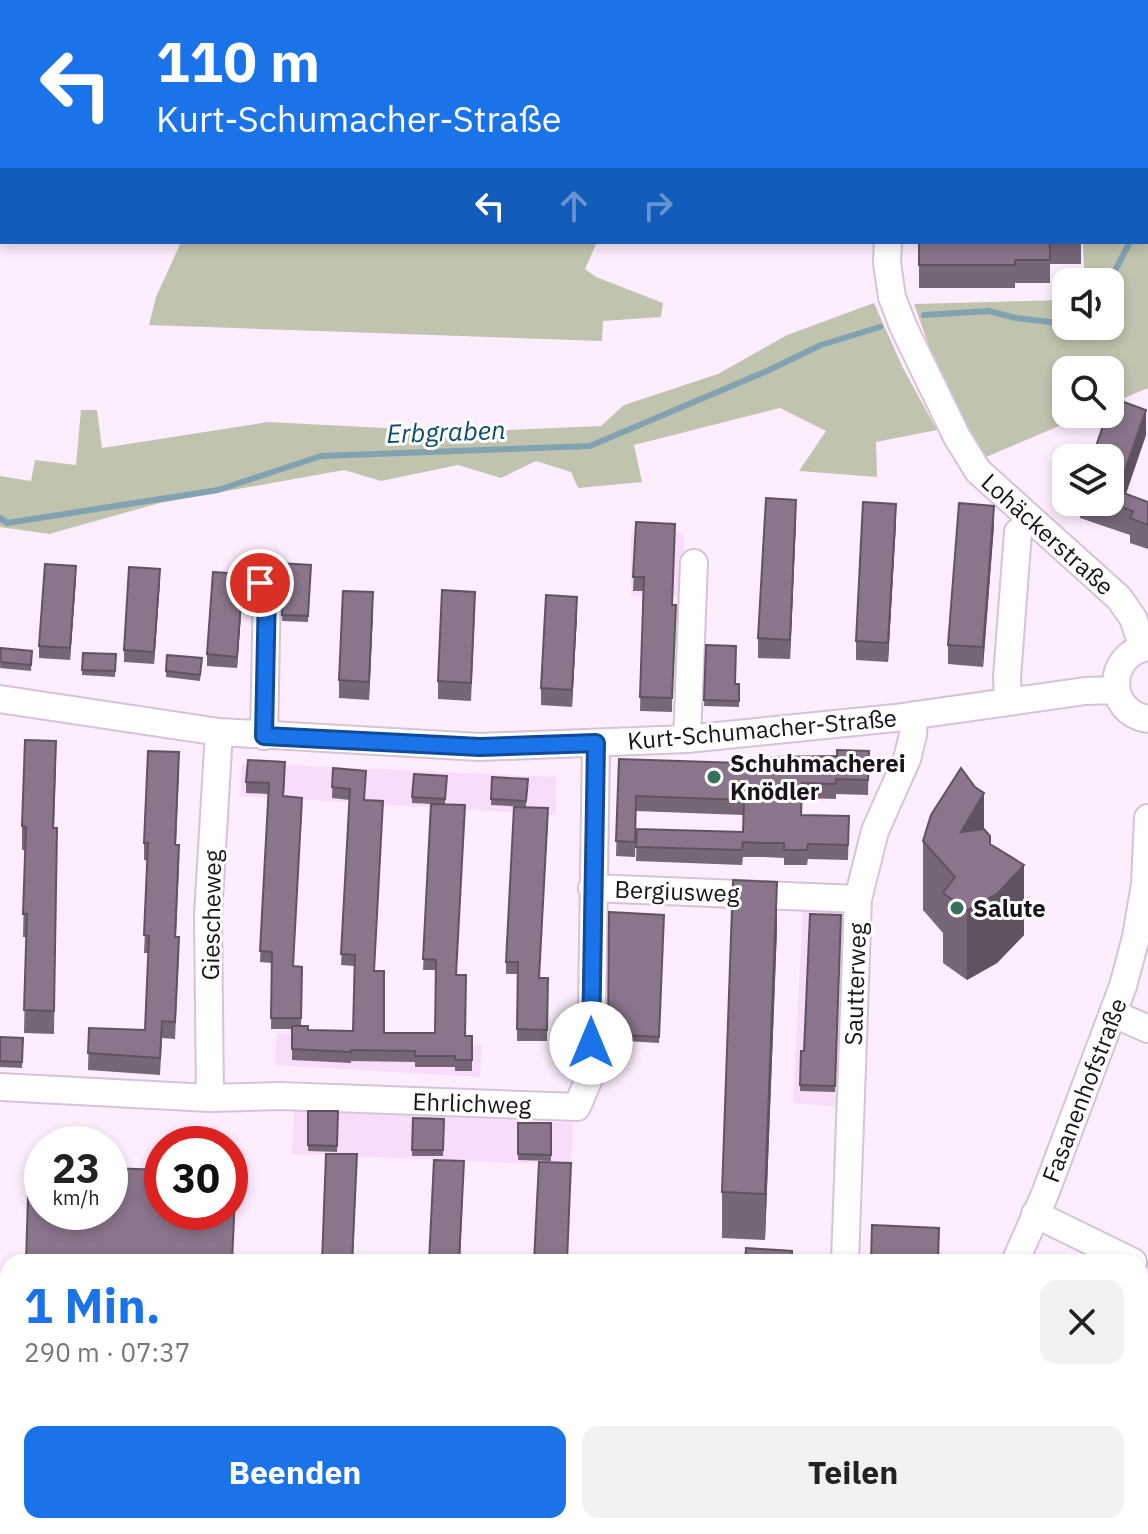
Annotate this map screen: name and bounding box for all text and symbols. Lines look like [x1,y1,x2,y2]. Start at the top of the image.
text: 110 m [156,25,320,97]
icon: left [24,32,128,136]
text: Kurt-Schumacher-Straße [156,95,562,142]
icon: left [468,184,512,228]
icon: ahead [552,184,596,228]
icon: right [636,184,680,228]
map controls [1052,268,1124,516]
button: sound [1052,268,1124,340]
button: search [1052,356,1124,428]
water label: Erbgraben [386,412,506,450]
button: layers [1052,444,1124,516]
street label: Lohäckerstraße [975,466,1121,602]
pin [226,549,294,617]
icon: arrive [238,561,282,605]
street label: Kurt-Schumacher-Straße [626,701,898,757]
place label: Schuhmacherei Knödler [730,747,906,807]
marker: Schuhmacherei Knödler [705,768,723,786]
street label: Giescheweg [194,849,228,981]
street label: Bergiusweg [614,873,740,909]
place label: Salute [973,892,1046,924]
marker: Salute [948,899,966,917]
street label: Sautterweg [837,922,873,1046]
street label: Fasanenhofstraße [1034,993,1134,1187]
position arrow [549,1001,633,1085]
street label: Ehrlichweg [412,1085,532,1121]
speed limit sign: 30 [144,1126,248,1230]
text: 23 [52,1142,100,1194]
text: km/h [52,1184,100,1211]
text: 1 Min. [24,1274,161,1336]
button: close [1040,1280,1124,1364]
text: 290 m · 07:37 [24,1335,190,1369]
button: Beenden [24,1426,566,1518]
button: Teilen [582,1426,1124,1518]

